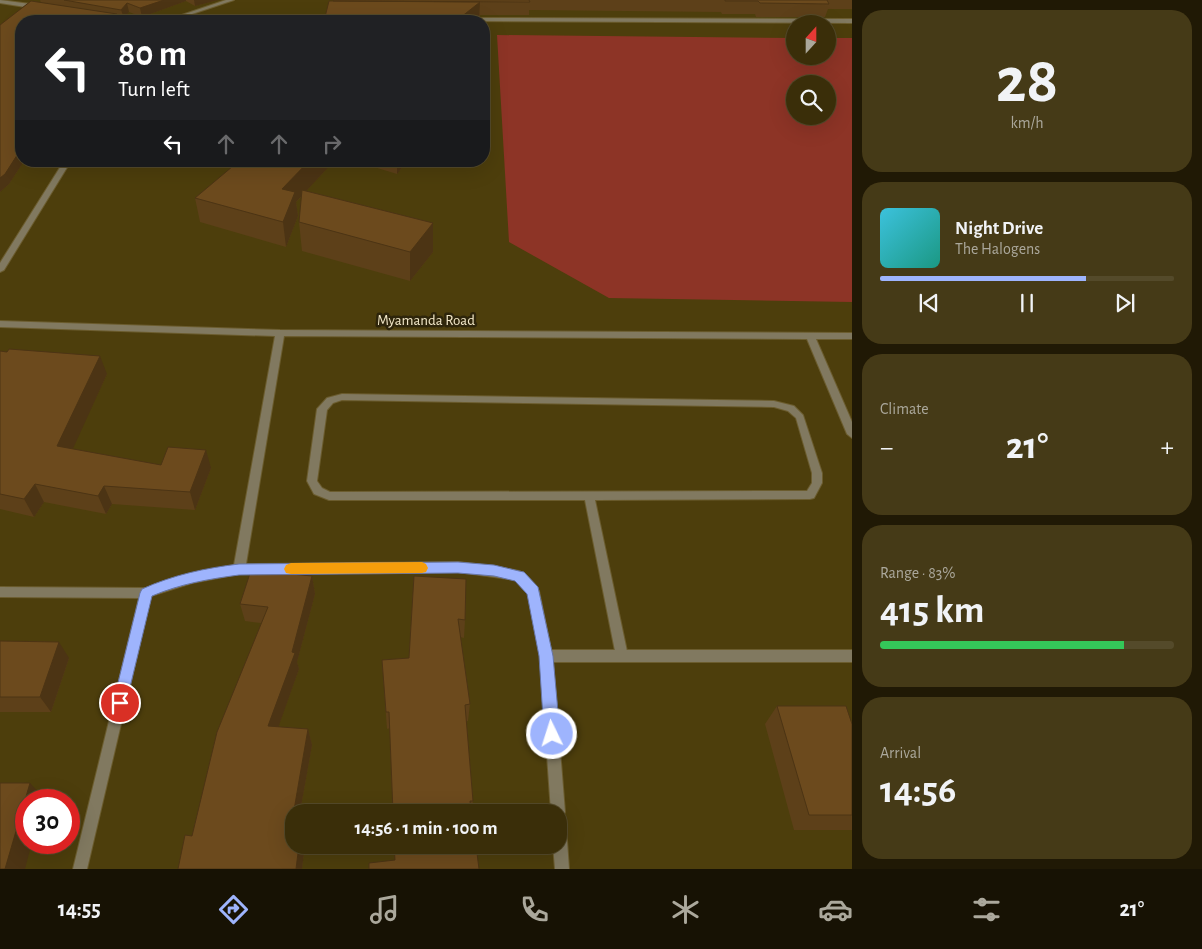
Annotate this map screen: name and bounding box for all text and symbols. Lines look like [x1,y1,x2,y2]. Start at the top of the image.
north arrow [786,15,836,65]
map controls [786,15,836,125]
icon: left [35,35,100,100]
text: 80 m [118,37,187,72]
text: 28 [996,49,1058,114]
button: search [786,75,836,125]
text: Turn left [118,78,190,100]
text: km/h [1010,115,1044,131]
icon: left [159,130,187,158]
icon: ahead [212,130,240,158]
icon: ahead [265,130,293,158]
icon: right [318,130,346,158]
text: Night Drive [955,219,1043,238]
text: The Halogens [955,241,1040,257]
icon: previous [915,289,943,317]
icon: pause [1013,289,1041,317]
icon: next [1111,289,1139,317]
street label: Myamanda Road [377,313,475,328]
text: Climate [880,401,929,417]
text: 21° [1006,428,1048,466]
text: − [880,434,893,462]
text: + [1161,434,1174,462]
text: Range · 83% [880,565,956,581]
text: 415 km [880,592,984,630]
pin [99,682,141,724]
icon: arrive [106,689,134,717]
position arrow [525,707,577,759]
text: Arrival [880,745,921,761]
text: 14:56 [880,772,956,810]
speed limit sign: 30 [15,789,80,854]
text: 14:56 · 1 min · 100 m [354,819,498,838]
icon: directions [216,892,251,927]
icon: music [367,892,402,927]
icon: phone [517,892,552,927]
icon: climate [668,892,703,927]
icon: car [818,892,853,927]
icon: filters [969,892,1004,927]
text: 14:55 [58,898,101,920]
text: 21° [1119,898,1144,920]

